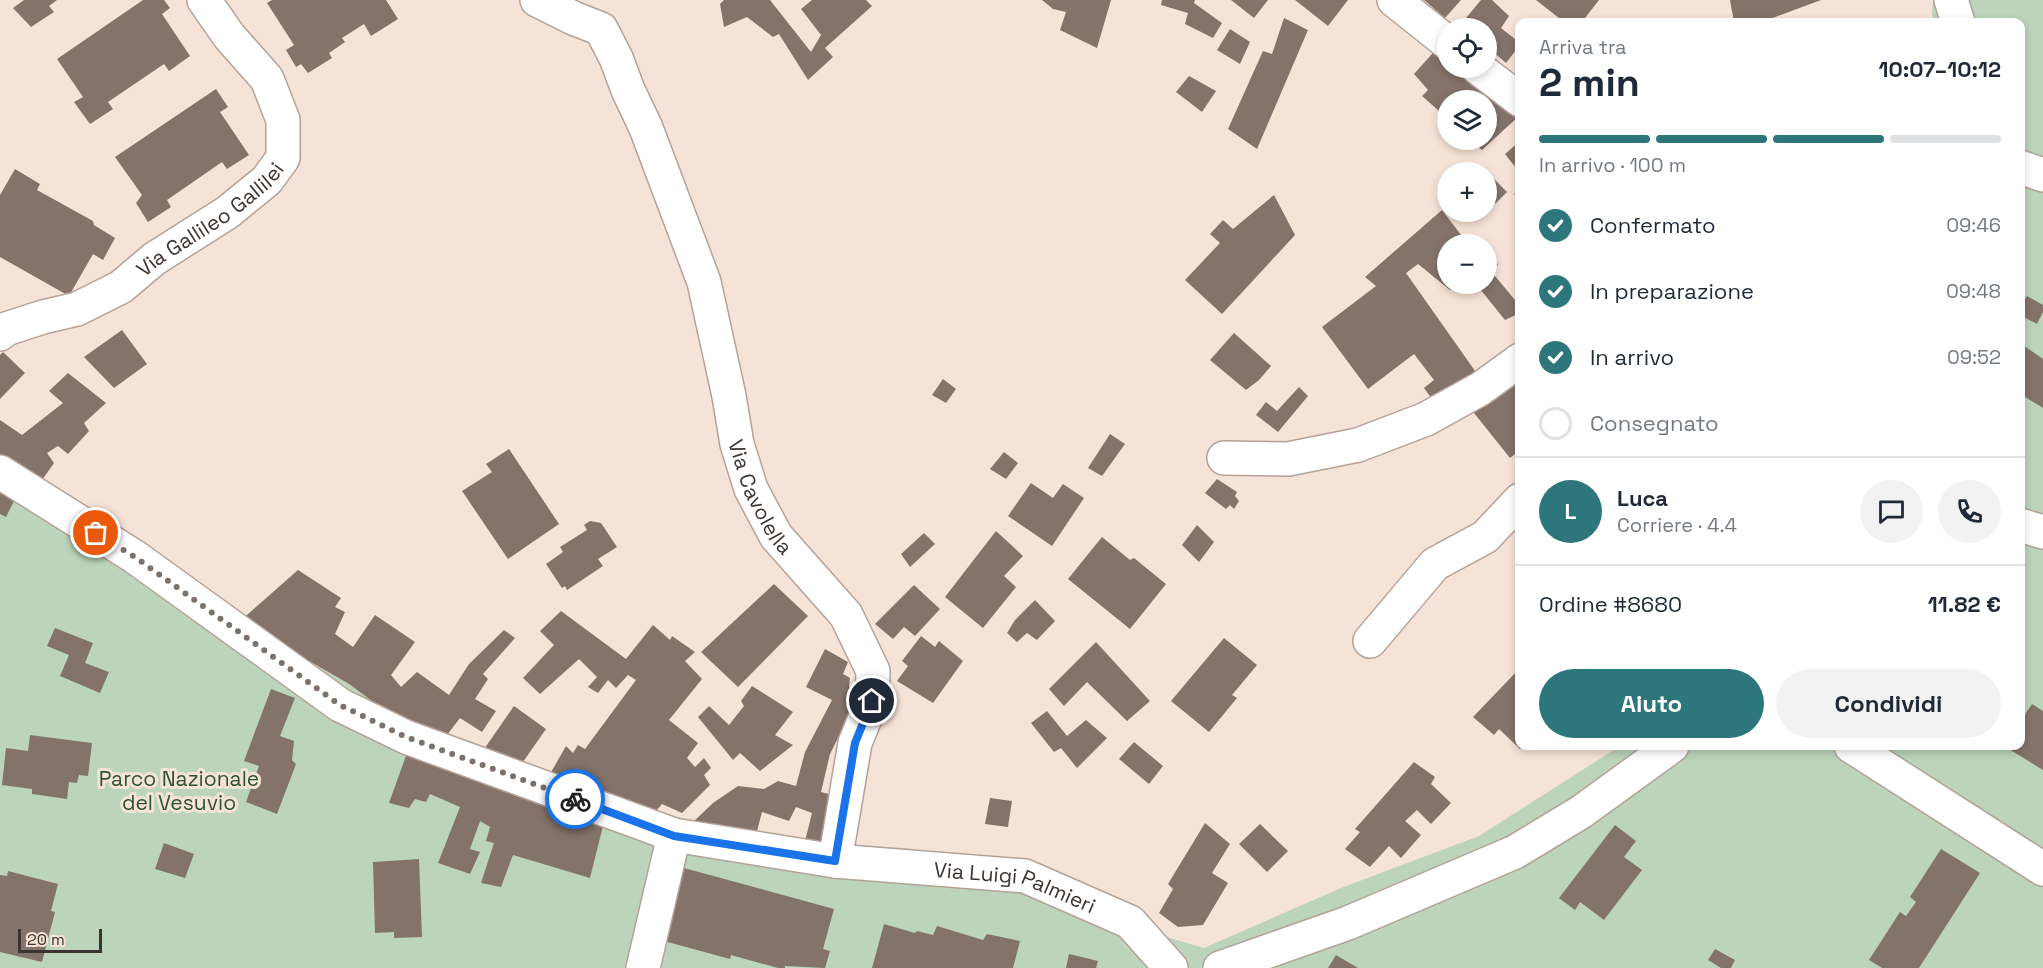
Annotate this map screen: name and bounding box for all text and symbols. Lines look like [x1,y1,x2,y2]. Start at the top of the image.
map controls [1437,18,1497,294]
button: locate [1437,18,1497,78]
text: Arriva tra [1539,34,1627,60]
text: 10:07–10:12 [1879,55,2001,83]
text: 2 min [1539,58,1640,107]
button: layers [1437,90,1497,150]
text: In arrivo · 100 m [1539,152,1686,178]
street label: Via Gallileo Gallilei [130,156,289,282]
button: + [1437,162,1497,222]
icon: check [1539,209,1572,242]
text: Confermato [1590,211,1716,239]
text: 09:46 [1946,212,2001,238]
button: − [1437,234,1497,294]
icon: check [1539,275,1572,308]
text: In preparazione [1590,277,1754,305]
text: 09:48 [1946,278,2001,304]
icon: check [1539,341,1572,374]
text: In arrivo [1590,343,1674,371]
text: 09:52 [1947,344,2001,370]
text: Consegnato [1590,409,1719,437]
street label: Via Cavolella [723,436,799,560]
button: chat [1860,480,1923,543]
button: phone [1938,480,2001,543]
text: Luca [1617,484,1668,512]
text: L [1565,497,1576,525]
pin [70,507,121,558]
text: Corriere · 4.4 [1617,512,1737,538]
icon: bag [79,516,112,549]
text: Ordine #8680 [1539,590,1682,618]
text: 11.82 € [1928,590,2001,618]
button: Aiuto [1539,669,1764,738]
button: Condividi [1776,669,2001,738]
pin [846,675,897,726]
icon: home [855,684,888,717]
park label: Parco Nazionale del Vesuvio [99,765,259,816]
courier [545,769,605,829]
icon: bike [559,783,592,816]
street label: Via Luigi Palmieri [933,855,1100,919]
scale bar [18,926,102,954]
text: 20 m [27,929,65,950]

